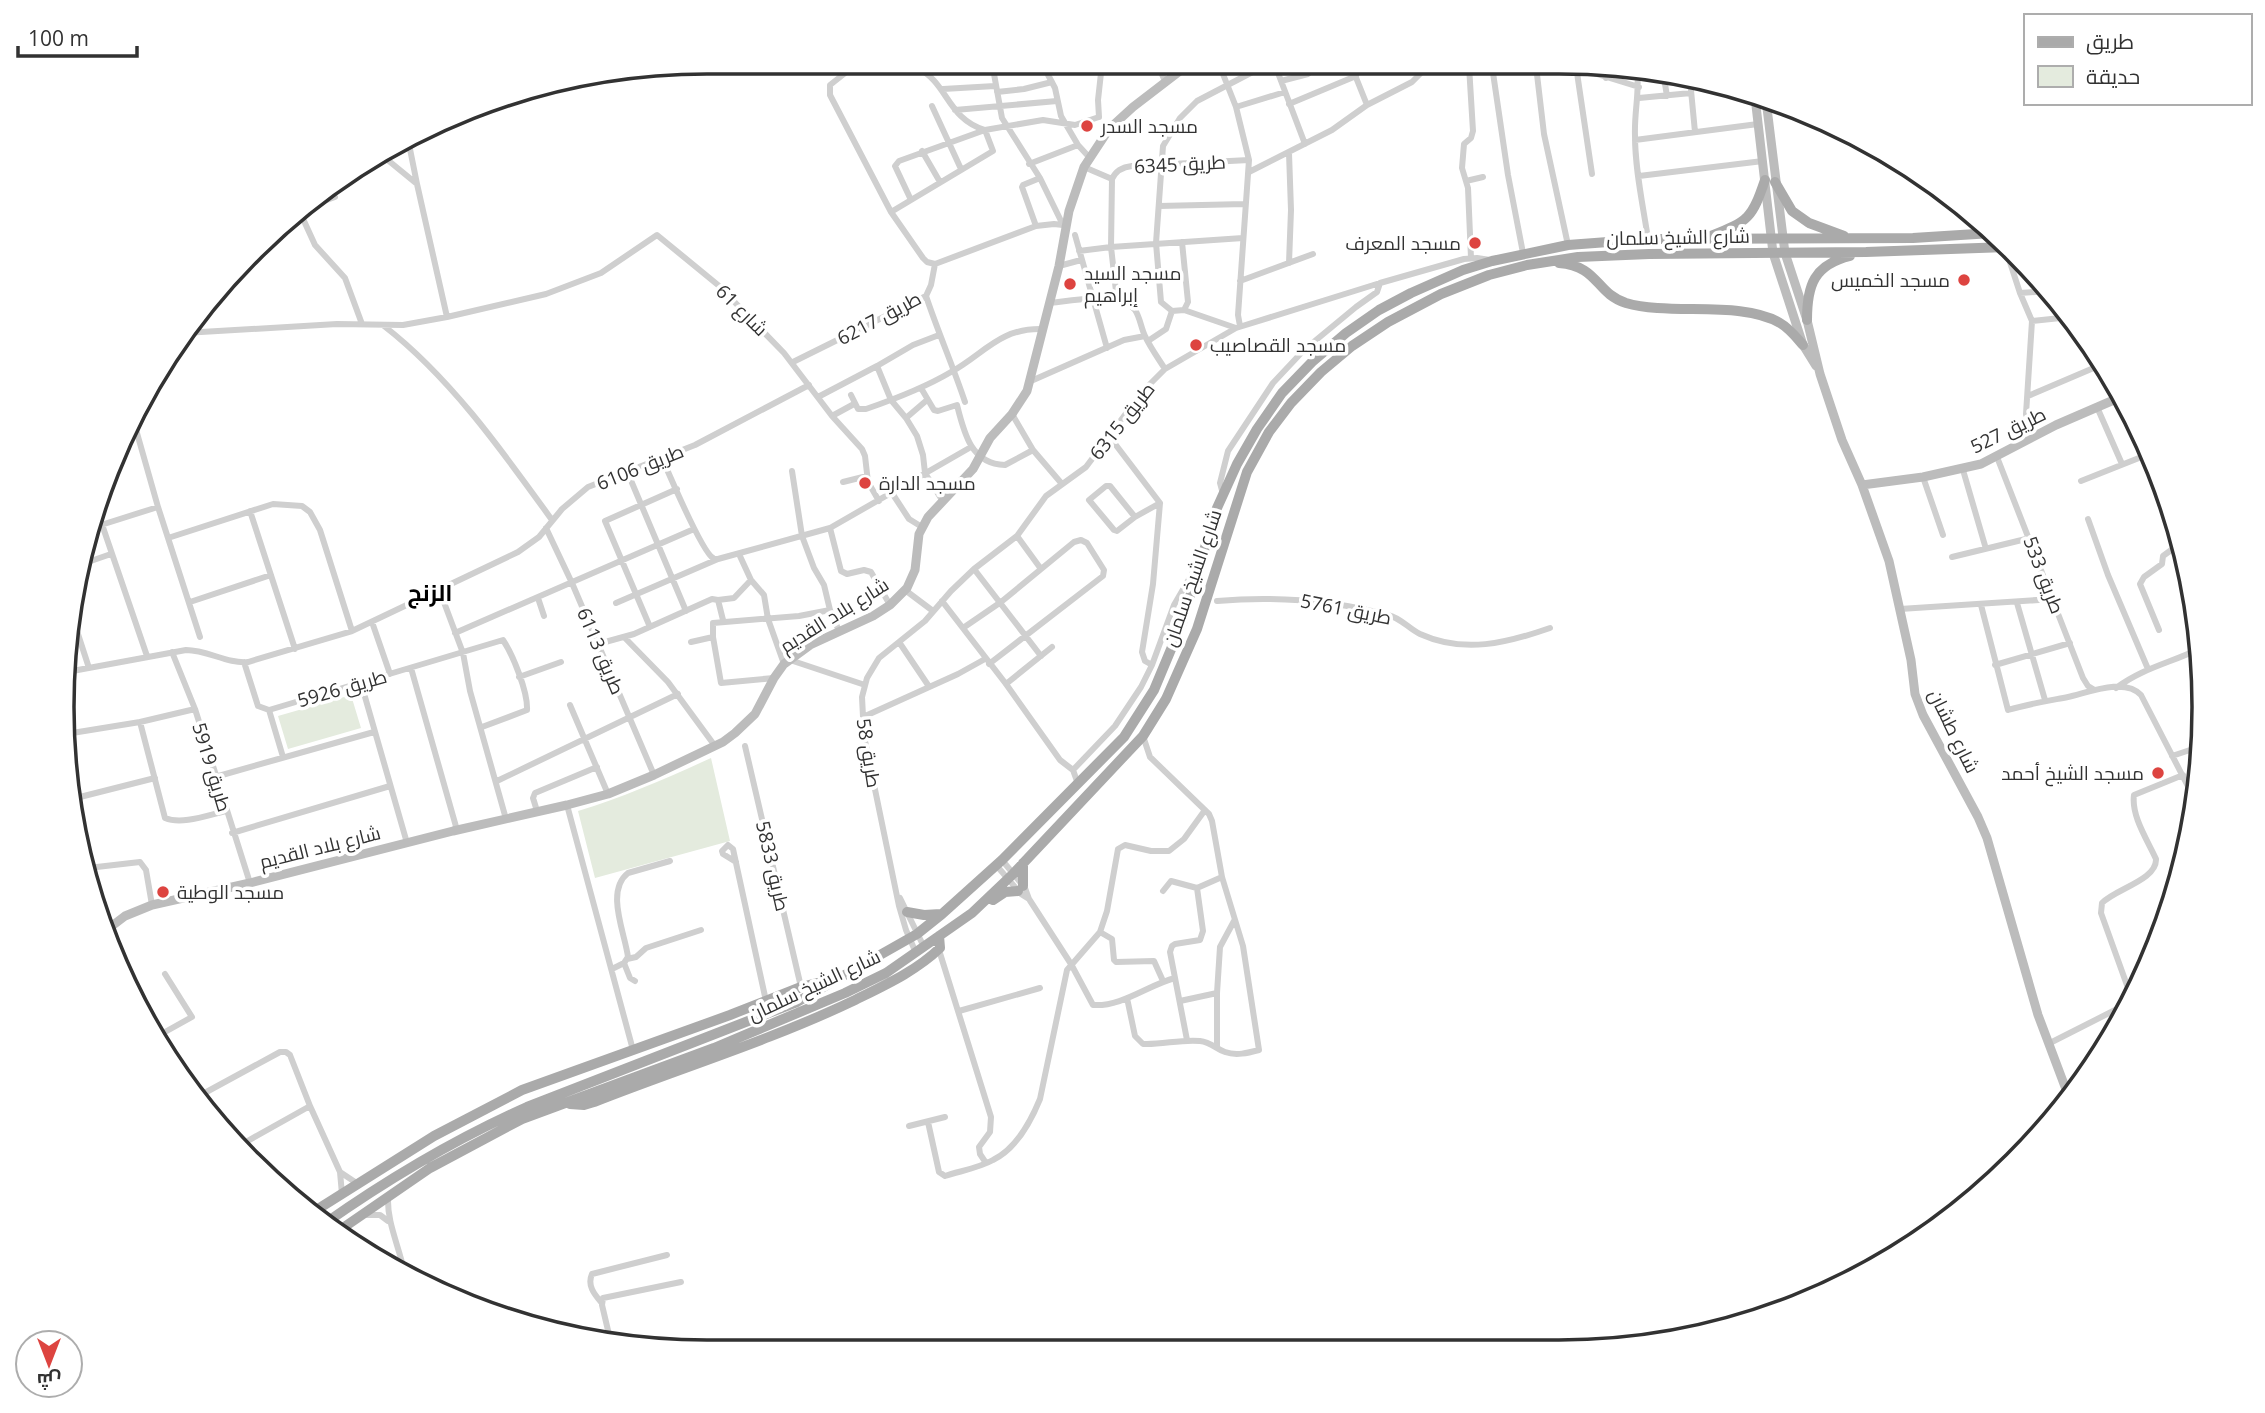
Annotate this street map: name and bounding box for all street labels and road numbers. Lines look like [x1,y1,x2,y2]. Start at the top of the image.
street label: طريق 6345 [1133,149,1227,179]
street label: شارع الشيخ سلمان [1606,223,1750,252]
street label: شارع 61 [710,278,774,342]
street label: طريق 6217 [832,285,926,351]
street label: طريق 6315 [1083,377,1161,465]
street label: طريق 527 [1966,401,2050,459]
street label: طريق 6106 [593,438,687,496]
street label: شارع الشيخ سلمان [1156,506,1229,650]
street label: طريق 533 [2017,533,2071,617]
street label: شارع بلاد القديم [775,571,894,660]
street label: طريق 5761 [1298,587,1394,631]
street label: طريق 6113 [571,604,631,698]
street label: طريق 5926 [294,663,390,713]
street label: شارع طشان [1922,685,1986,778]
street label: طريق 58 [851,716,887,790]
street label: طريق 5919 [186,719,238,815]
street label: طريق 5833 [750,818,796,914]
street label: شارع بلاد القديم [257,819,384,876]
street label: شارع الشيخ سلمان [743,943,885,1028]

